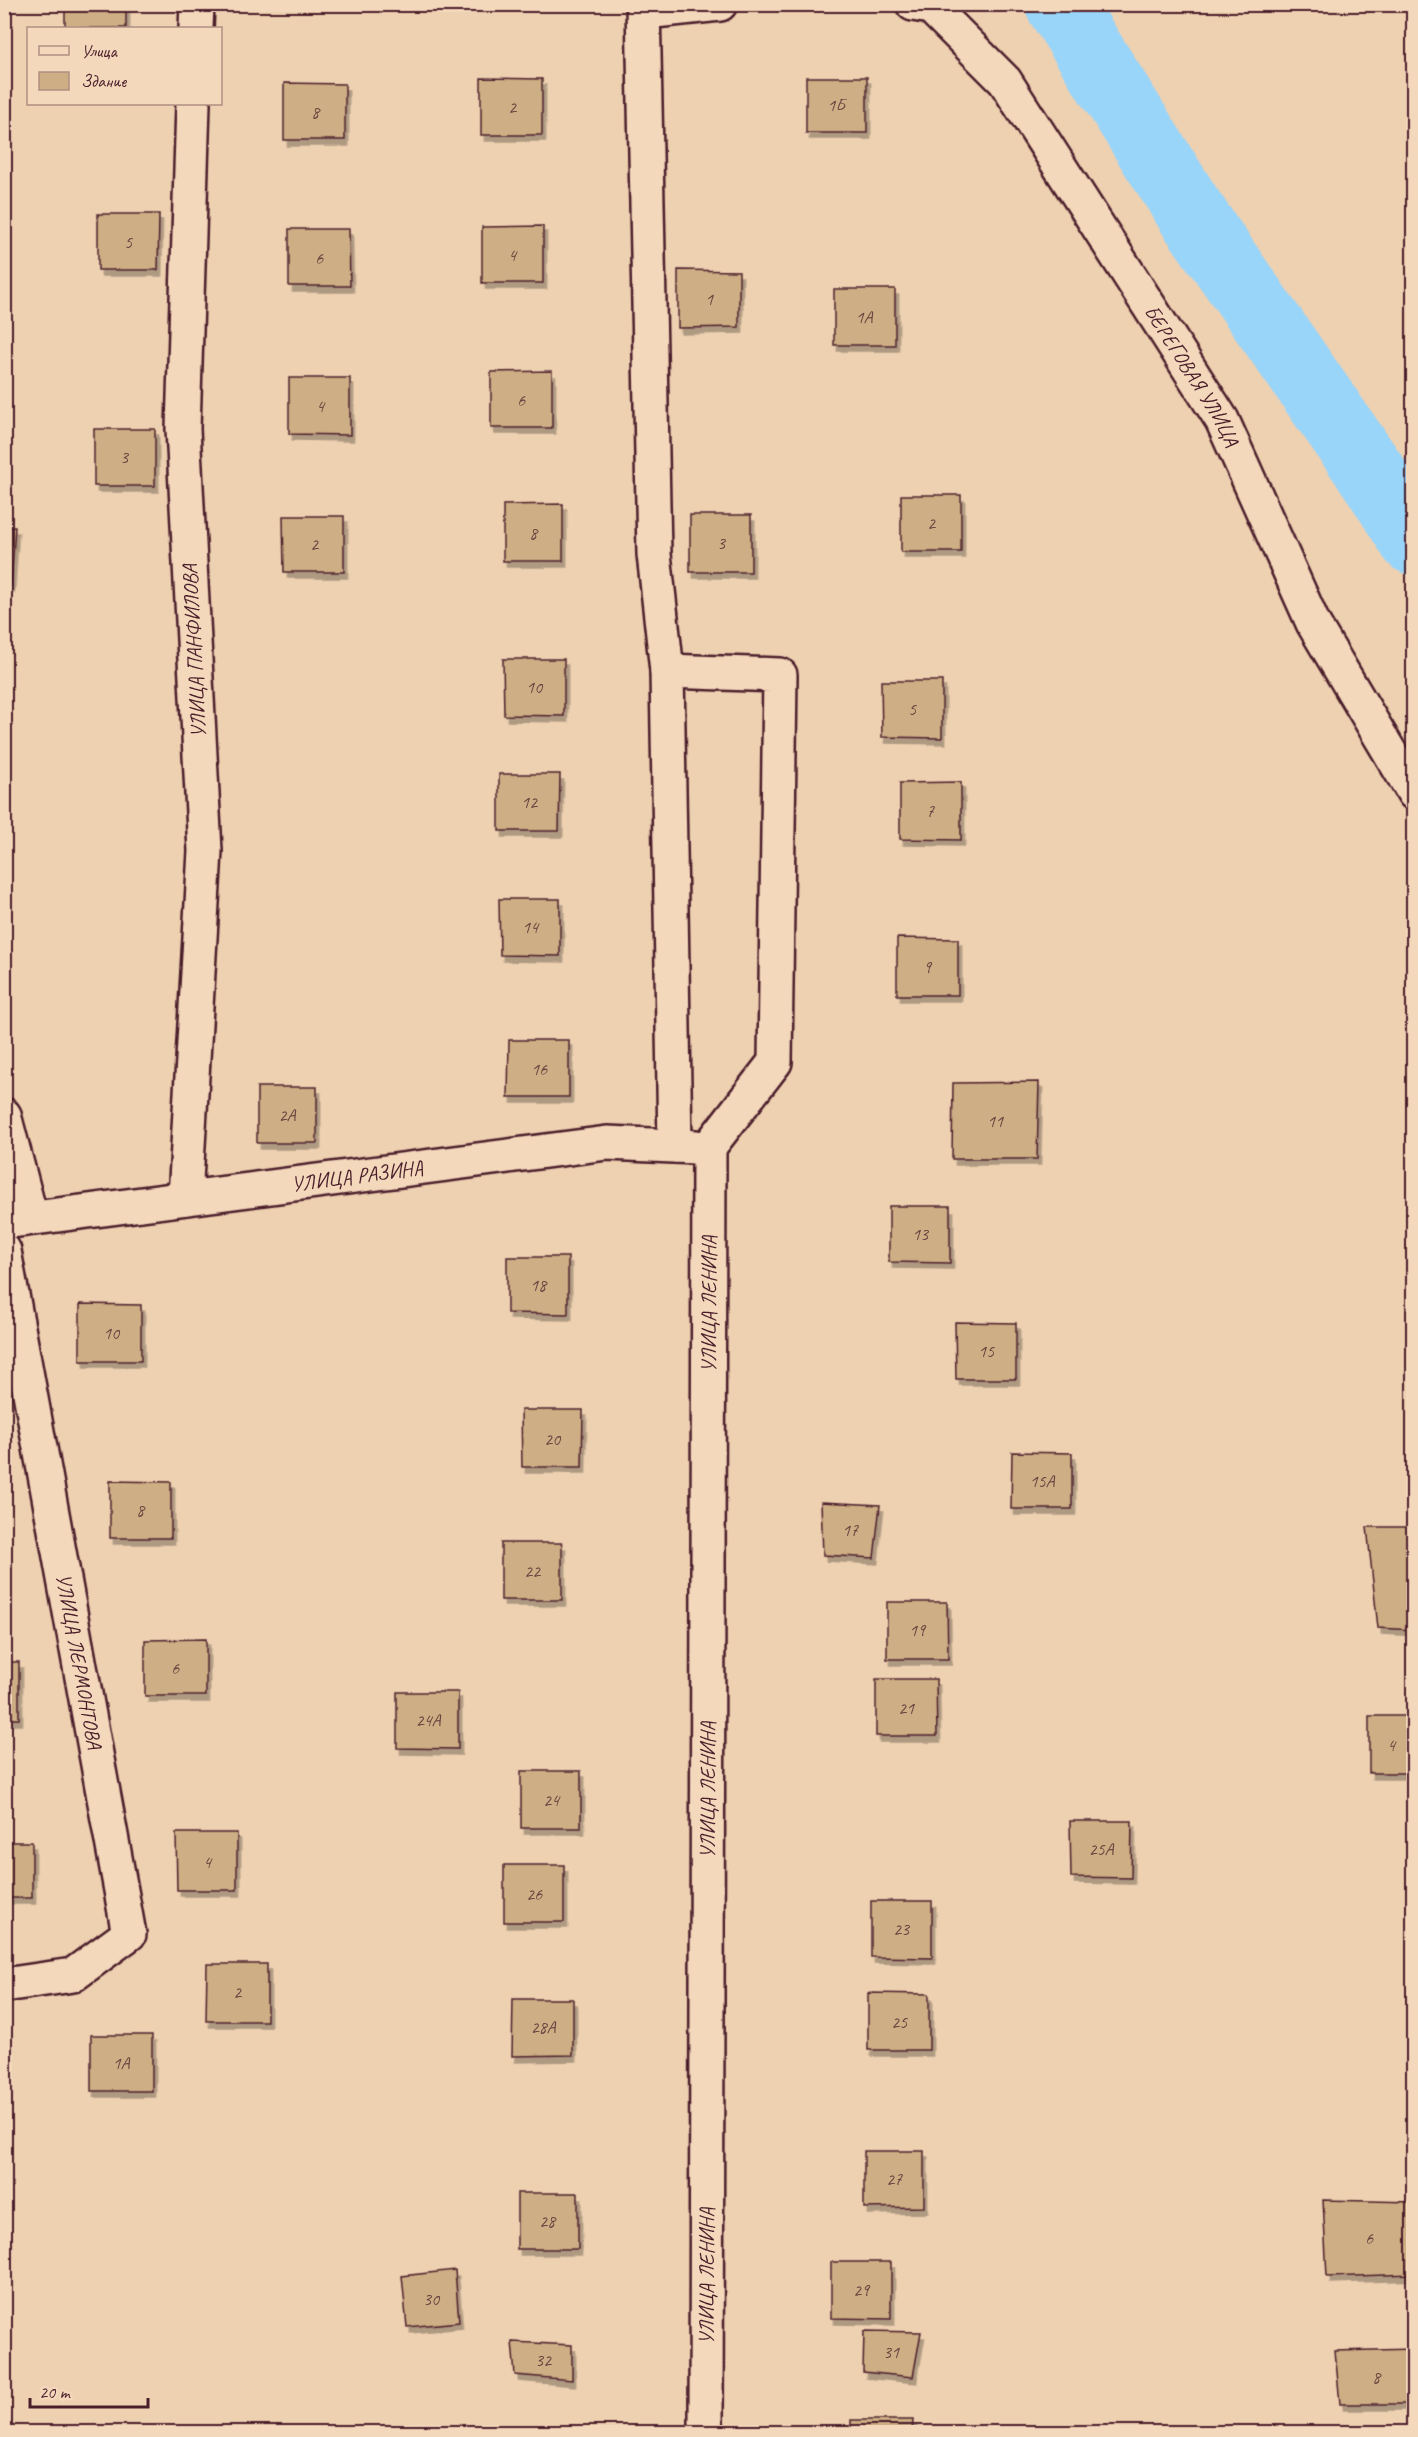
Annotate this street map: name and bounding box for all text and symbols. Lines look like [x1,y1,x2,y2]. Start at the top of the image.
legend [27,27,222,105]
text: Улица [81,40,118,62]
text: Здание [81,70,127,92]
house number: 1Б [827,94,847,116]
house number: 2 [508,96,518,118]
house number: 8 [311,101,321,123]
house number: 5 [124,231,133,253]
house number: 4 [508,244,518,266]
house number: 6 [315,247,324,269]
house number: 1 [705,288,714,310]
street label: БЕРЕГОВАЯ УЛИЦА [1139,300,1245,451]
house number: 1А [855,306,874,328]
house number: 6 [517,389,526,411]
house number: 4 [316,395,326,417]
house number: 3 [120,446,130,468]
house number: 2 [927,512,937,534]
house number: 8 [529,522,539,544]
house number: 3 [717,532,727,554]
house number: 2 [310,533,320,555]
street label: УЛИЦА ПАНФИЛОВА [176,562,212,738]
house number: 10 [526,676,544,698]
house number: 5 [908,698,917,720]
house number: 12 [521,791,539,813]
house number: 7 [926,800,935,822]
house number: 14 [522,916,540,938]
house number: 9 [923,956,933,978]
house number: 16 [531,1058,548,1080]
house number: 2А [278,1104,297,1126]
house number: 11 [987,1110,1004,1132]
street label: УЛИЦА РАЗИНА [290,1154,425,1197]
house number: 13 [912,1223,930,1245]
street label: УЛИЦА ЛЕНИНА [695,1235,722,1373]
house number: 18 [530,1274,548,1296]
house number: 10 [103,1322,121,1344]
house number: 15 [978,1340,995,1362]
house number: 20 [544,1428,562,1450]
house number: 15А [1029,1470,1056,1492]
house number: 8 [136,1499,146,1521]
house number: 17 [842,1519,859,1541]
house number: 22 [524,1560,542,1582]
street label: УЛИЦА ЛЕРМОНТОВА [50,1571,108,1752]
house number: 19 [909,1619,927,1641]
house number: 6 [171,1657,180,1679]
house number: 21 [898,1697,915,1719]
house number: 24А [415,1709,442,1731]
street label: УЛИЦА ЛЕНИНА [694,1721,721,1859]
house number: 4 [1387,1734,1397,1756]
house number: 24 [543,1789,561,1811]
house number: 25А [1088,1838,1115,1860]
house number: 4 [203,1851,213,1873]
house number: 26 [526,1883,543,1905]
house number: 23 [893,1918,911,1940]
house number: 2 [233,1981,243,2003]
house number: 25 [891,2011,908,2033]
house number: 28А [530,2016,557,2038]
house number: 1А [112,2052,131,2074]
house number: 27 [886,2168,903,2190]
street label: УЛИЦА ЛЕНИНА [693,2207,720,2345]
house number: 28 [539,2210,557,2232]
house number: 6 [1365,2227,1374,2249]
house number: 29 [853,2279,871,2301]
house number: 30 [423,2288,441,2310]
house number: 31 [883,2341,900,2363]
house number: 32 [535,2349,553,2371]
house number: 8 [1372,2366,1382,2388]
scale bar [30,2371,148,2409]
text: 20 m [39,2381,72,2403]

